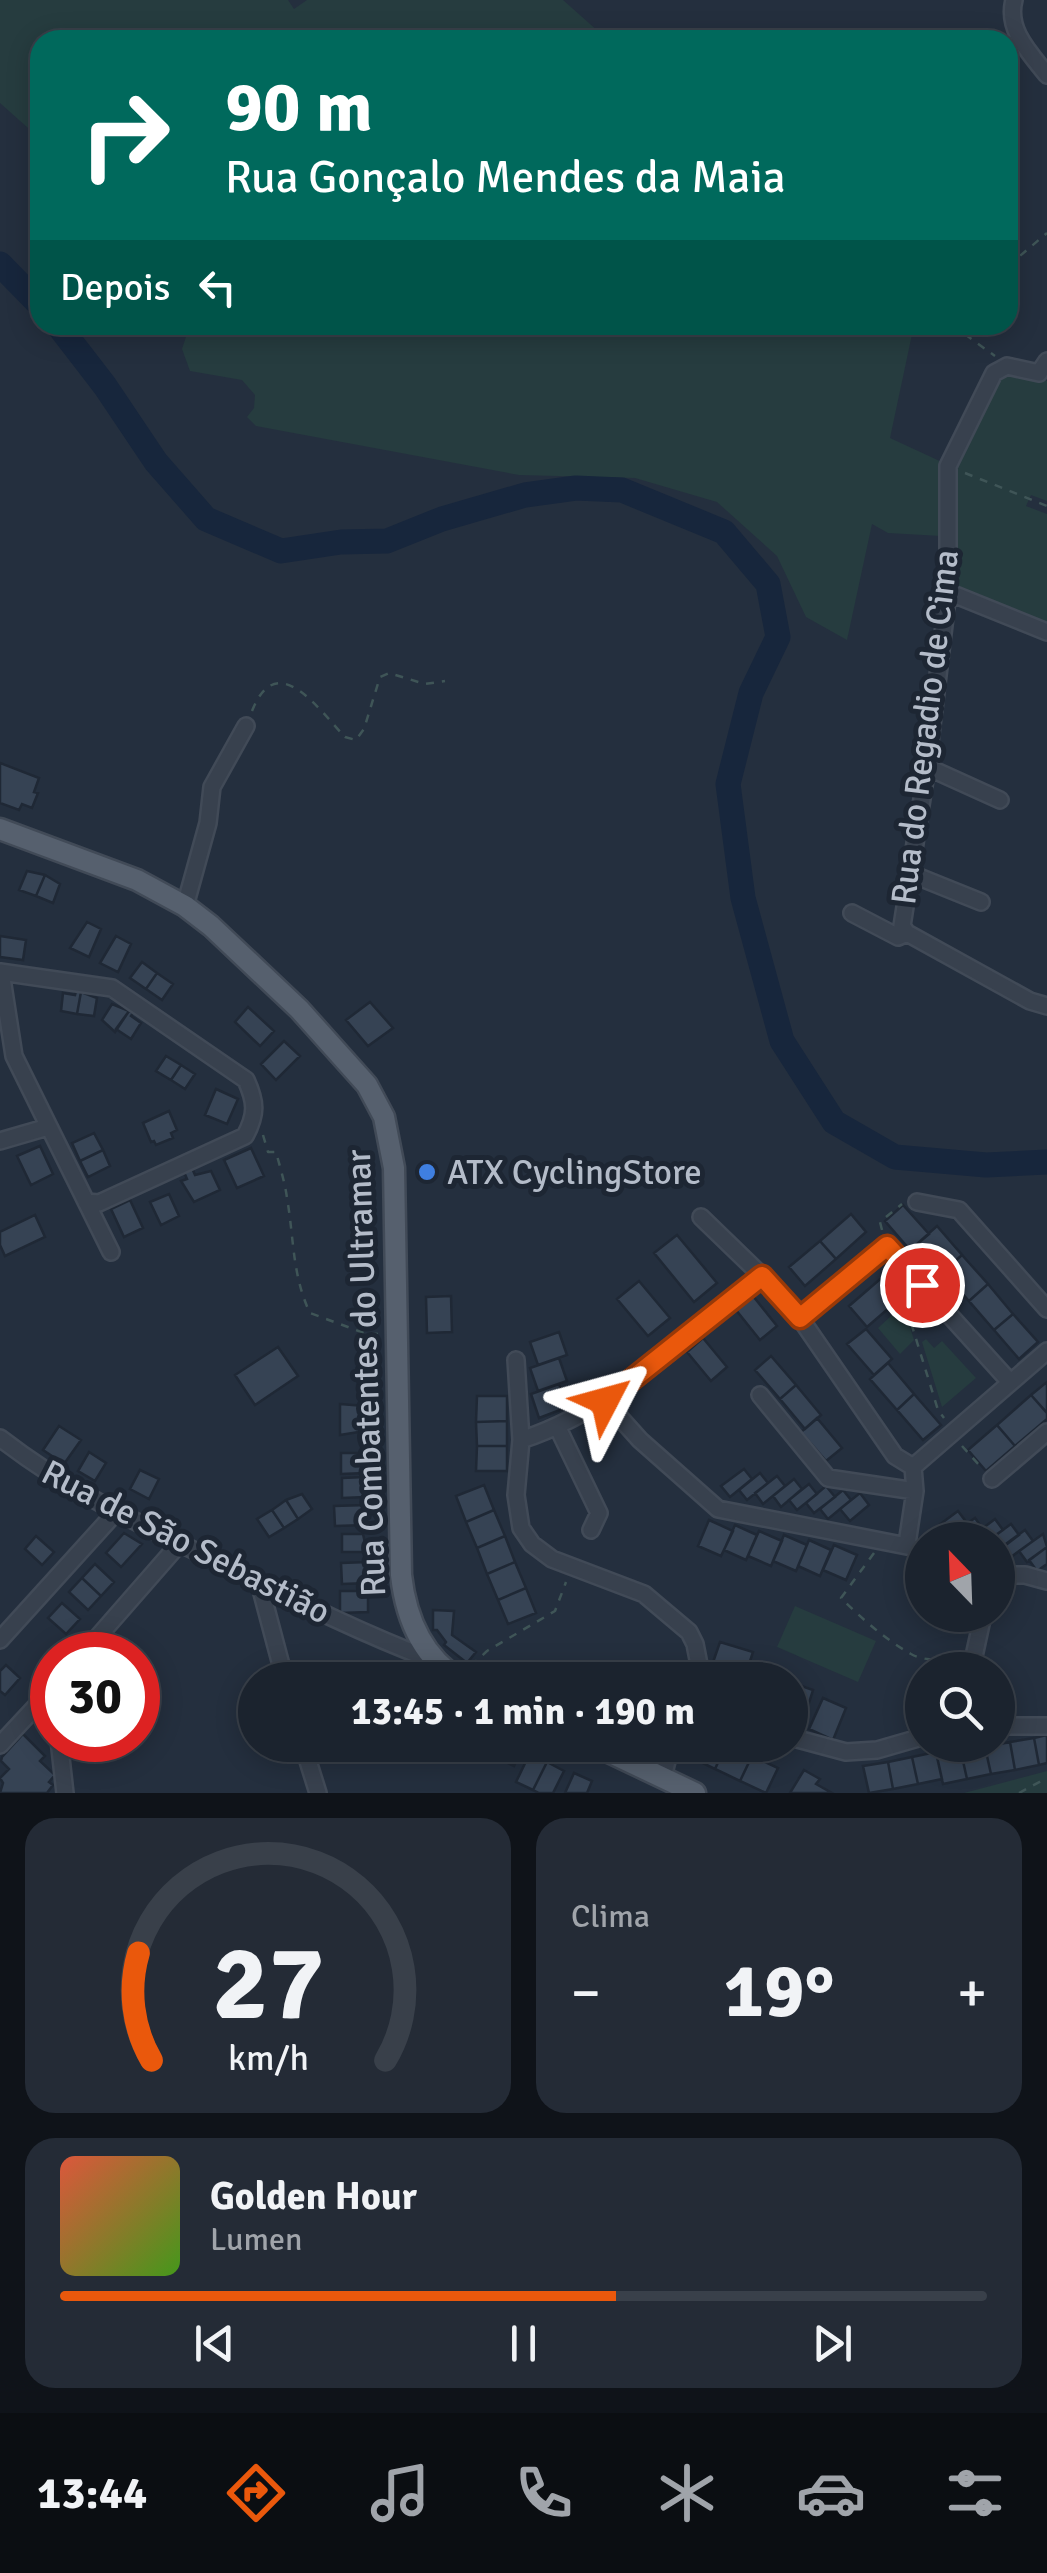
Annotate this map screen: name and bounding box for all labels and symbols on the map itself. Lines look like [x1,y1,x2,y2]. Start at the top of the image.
street label: Rua do Regadio de Cima [882,547,968,907]
street label: Rua Combatentes do Ultramar [337,1149,395,1597]
place label: ATX CyclingStore [447,1151,702,1194]
marker: ATX CyclingStore [416,1161,438,1183]
pin [880,1243,965,1328]
position arrow [553,1349,657,1453]
street label: Rua de São Sebastião [35,1451,337,1633]
north arrow [905,1522,1015,1632]
speed limit sign: 30 [30,1632,160,1762]

